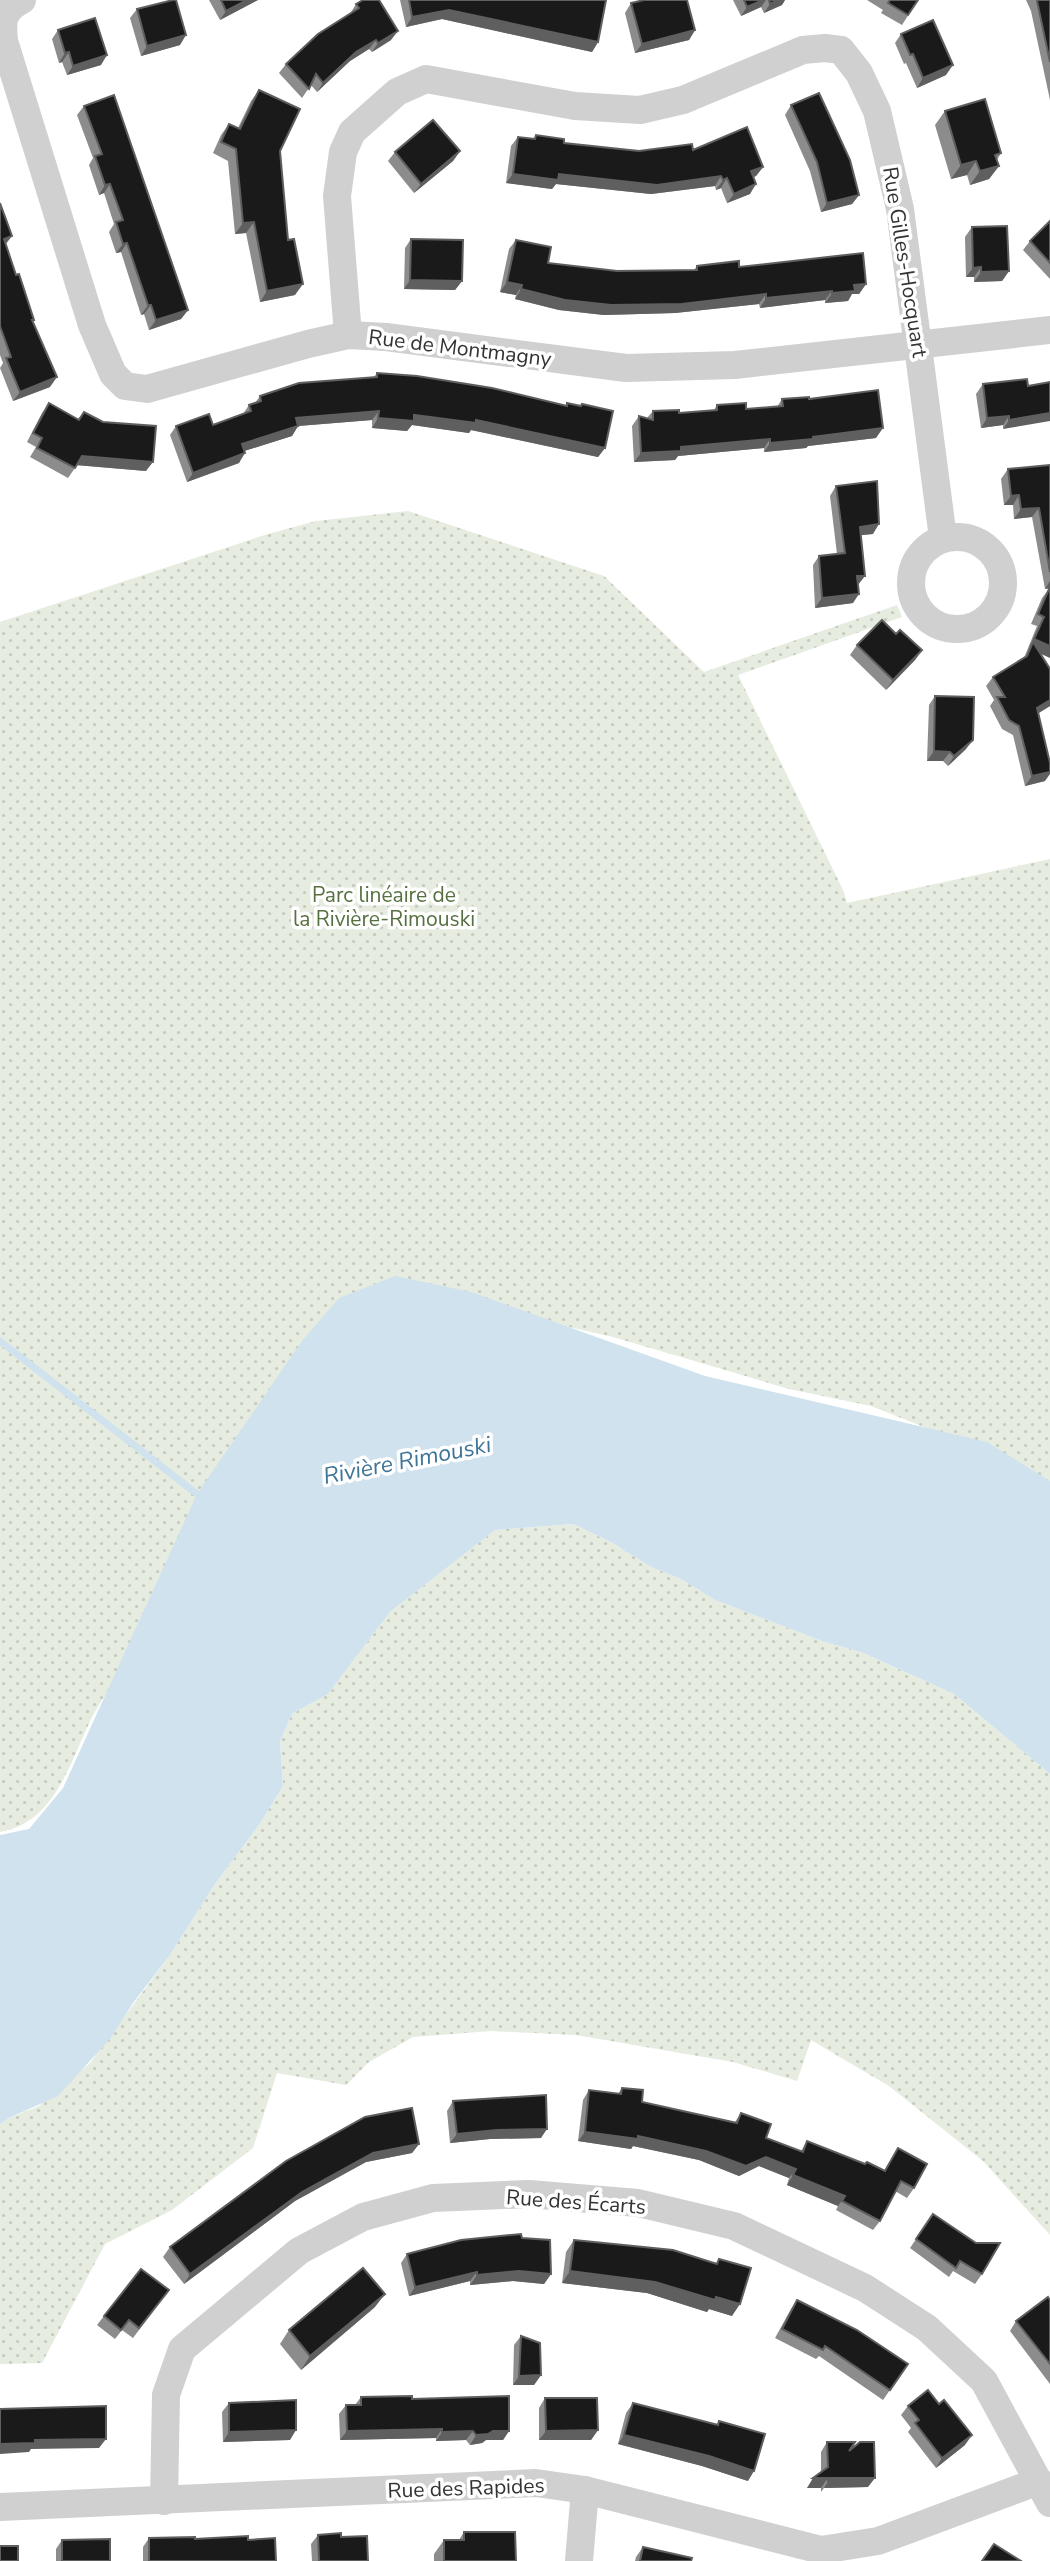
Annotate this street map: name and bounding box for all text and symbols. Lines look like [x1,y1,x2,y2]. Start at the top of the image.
street label: Rue Gilles-Hocquart [876,165,934,360]
street label: Rue de Montmagny [367,323,553,373]
park label: Parc linéaire de la Rivière-Rimouski [293,881,475,933]
water label: Rivière Rimouski [321,1429,494,1492]
street label: Rue des Écarts [505,2183,647,2221]
street label: Rue des Rapides [387,2471,545,2505]

